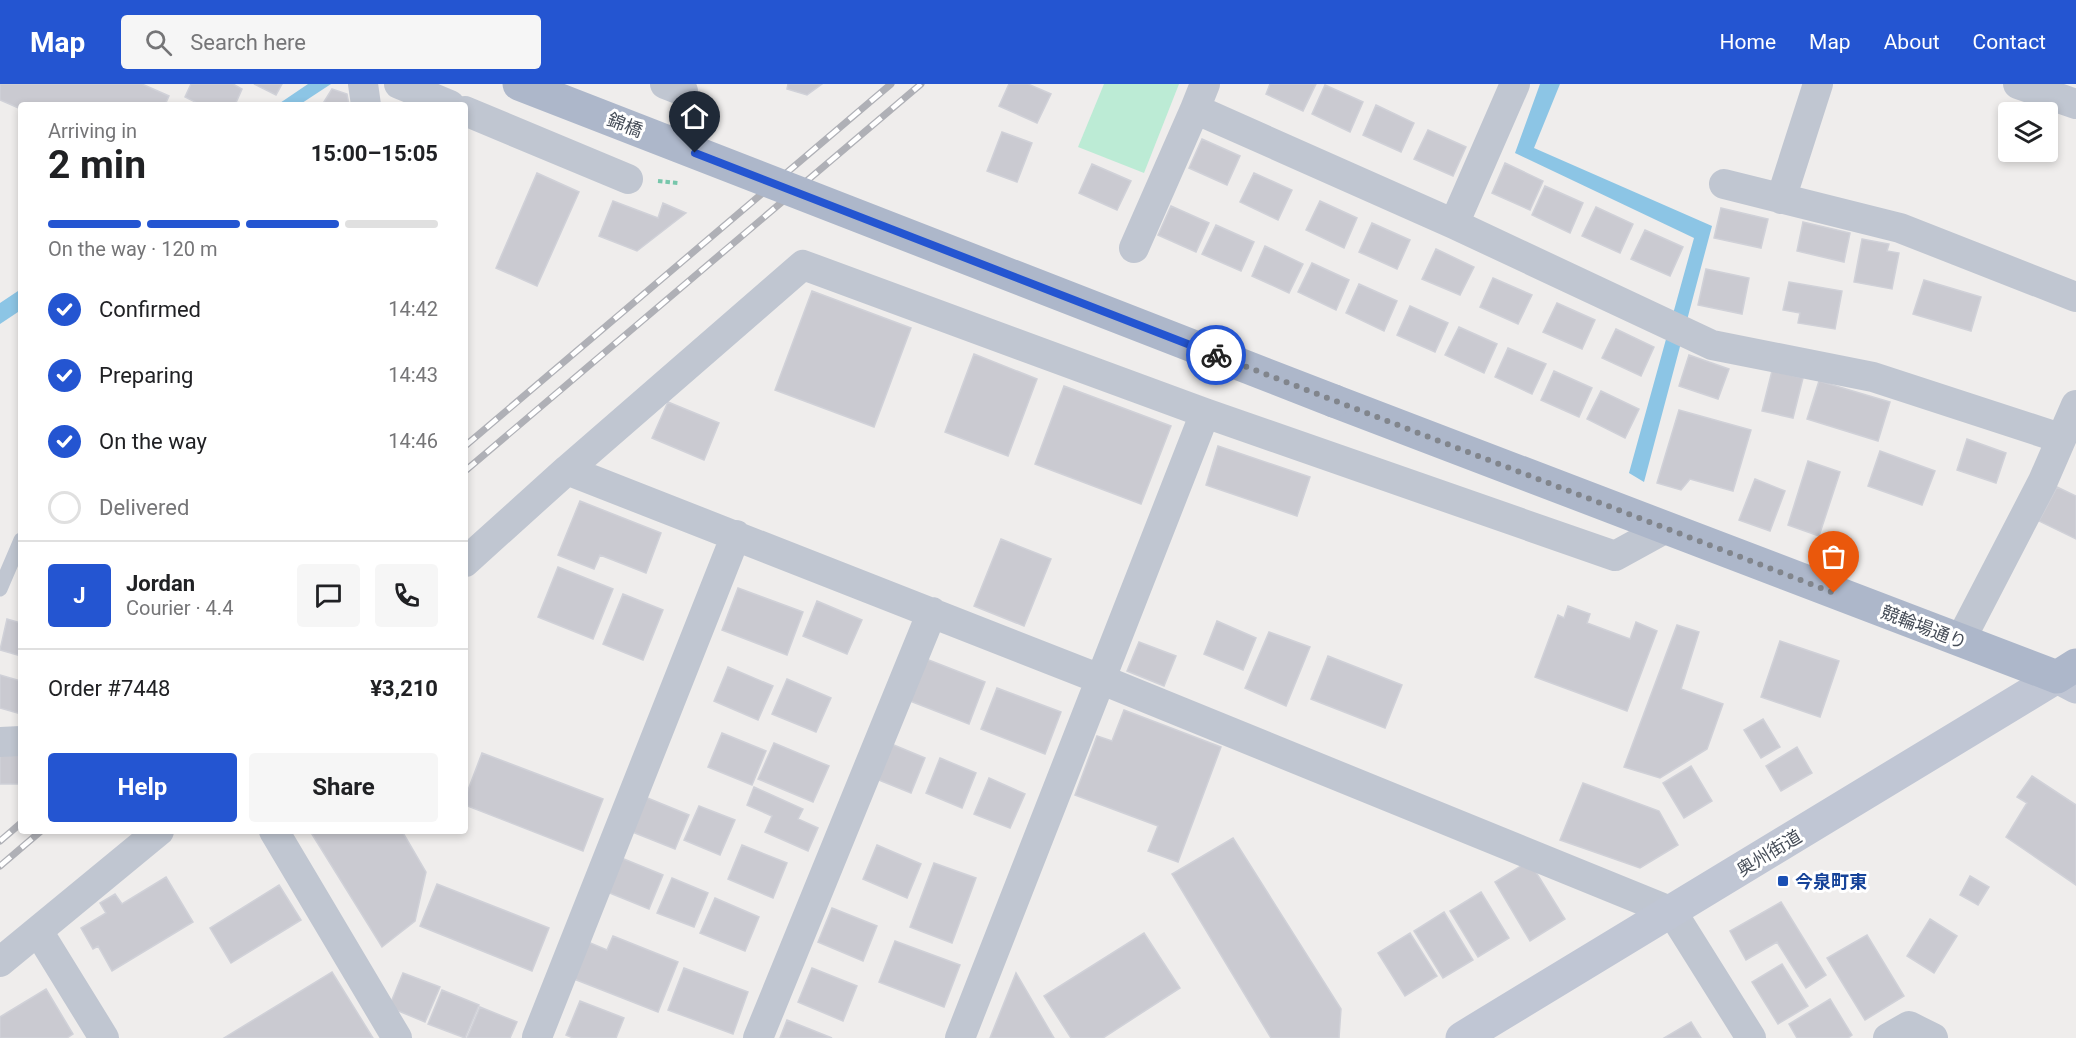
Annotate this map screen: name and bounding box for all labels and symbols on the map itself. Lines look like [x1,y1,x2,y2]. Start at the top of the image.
pin [669,91,720,153]
street label: 錦橋 [604,109,646,141]
courier [1186,325,1246,385]
pin [1808,531,1859,593]
street label: 競輪場通り [1878,601,1970,653]
street label: 奥州街道 [1733,825,1805,881]
place label: 今泉町東 [1795,871,1867,892]
marker: 今泉町東 [1776,874,1790,888]

